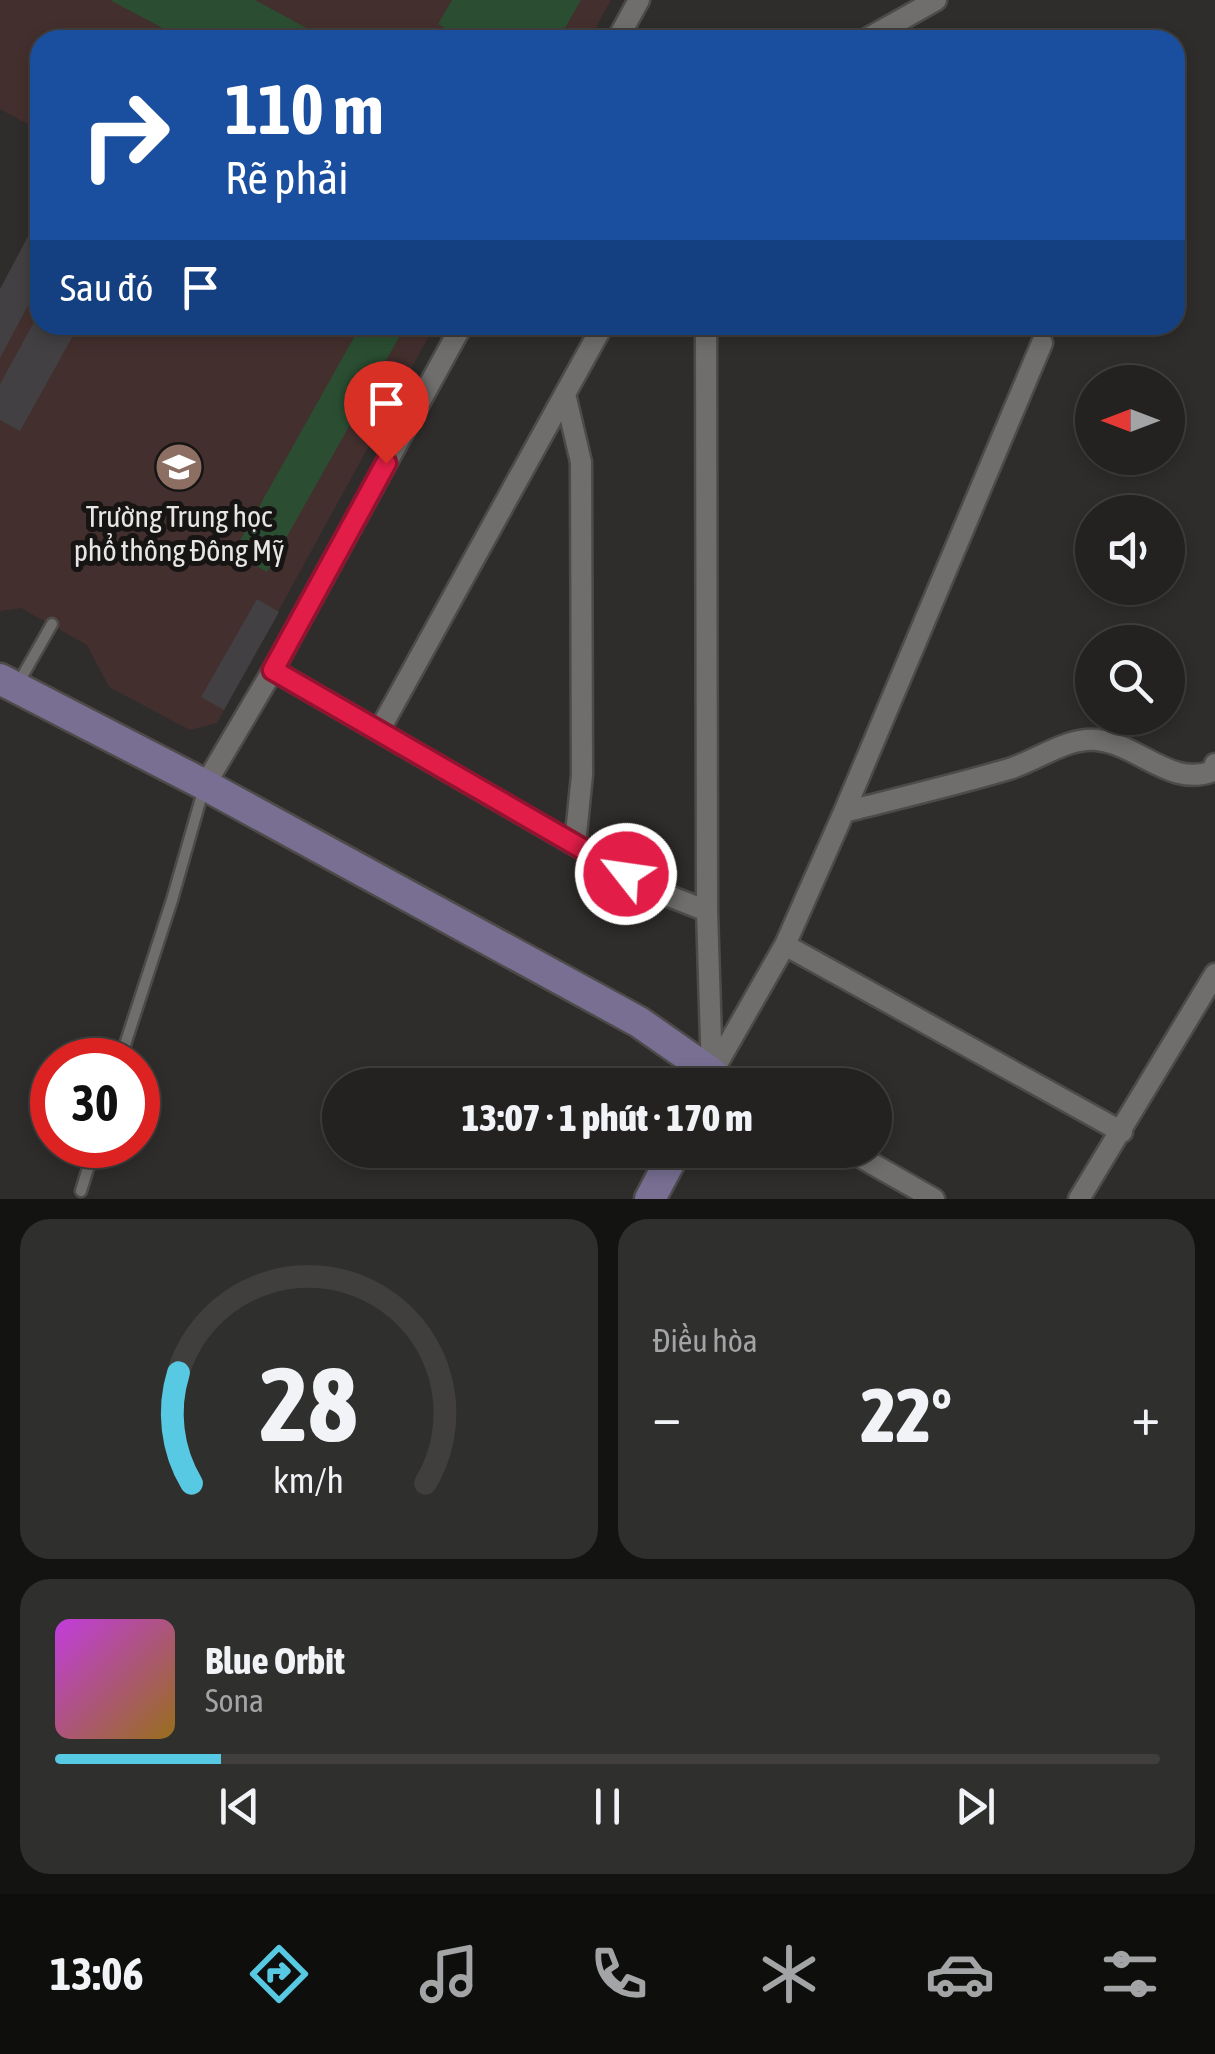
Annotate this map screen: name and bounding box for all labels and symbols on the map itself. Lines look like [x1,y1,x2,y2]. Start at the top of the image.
pin [344,361,429,464]
north arrow [1075,365,1185,475]
school or university icon: Trường Trung học phổ thông Đông Mỹ [153,441,205,493]
place label: Trường Trung học phổ thông Đông Mỹ [74,499,284,567]
position arrow [574,822,678,926]
speed limit sign: 30 [30,1038,160,1168]

